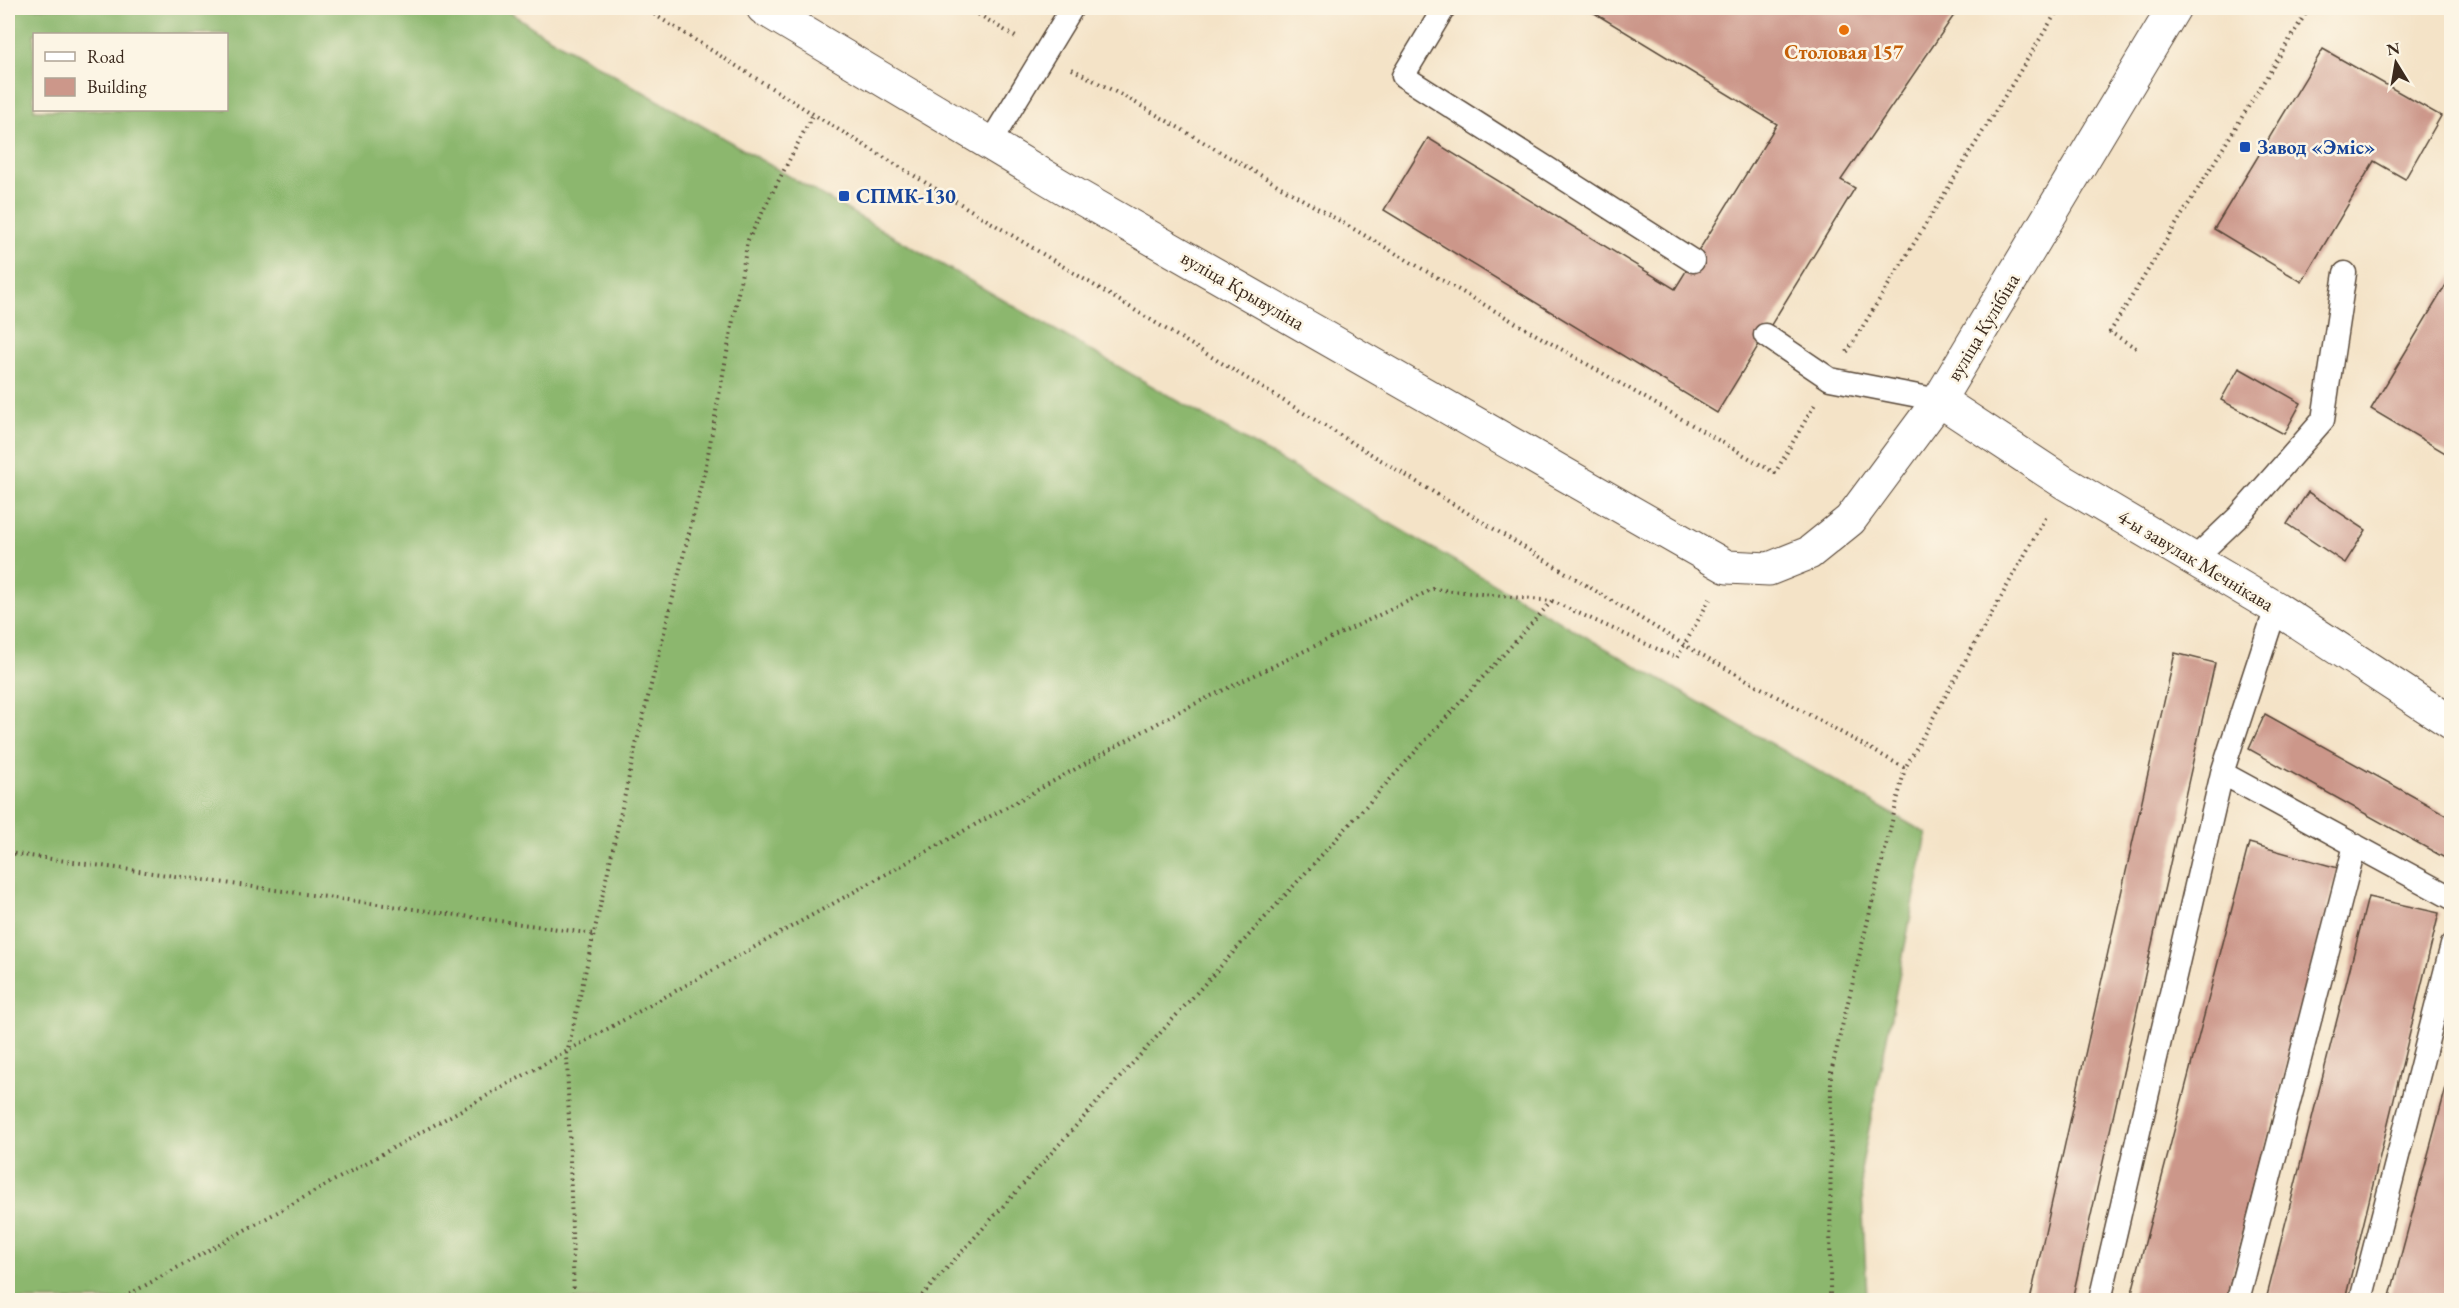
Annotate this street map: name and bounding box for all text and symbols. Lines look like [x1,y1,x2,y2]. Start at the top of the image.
marker: Столовая 157 [1837,23,1851,37]
legend [33,33,228,111]
north arrow [2366,33,2426,93]
text: N [2385,37,2402,60]
place label: Столовая 157 [1784,39,1904,65]
text: Road [87,45,126,68]
text: Building [87,75,147,98]
place label: Завод «Эміс» [2257,134,2376,160]
marker: Завод «Эміс» [2238,140,2252,154]
place label: СПМК-130 [856,183,956,209]
marker: СПМК-130 [837,189,851,203]
street label: вуліца Крывуліна [1177,244,1309,336]
street label: вуліца Кулібіна [1941,268,2025,386]
street label: 4-ы завулак Мечнікава [2113,503,2279,617]

